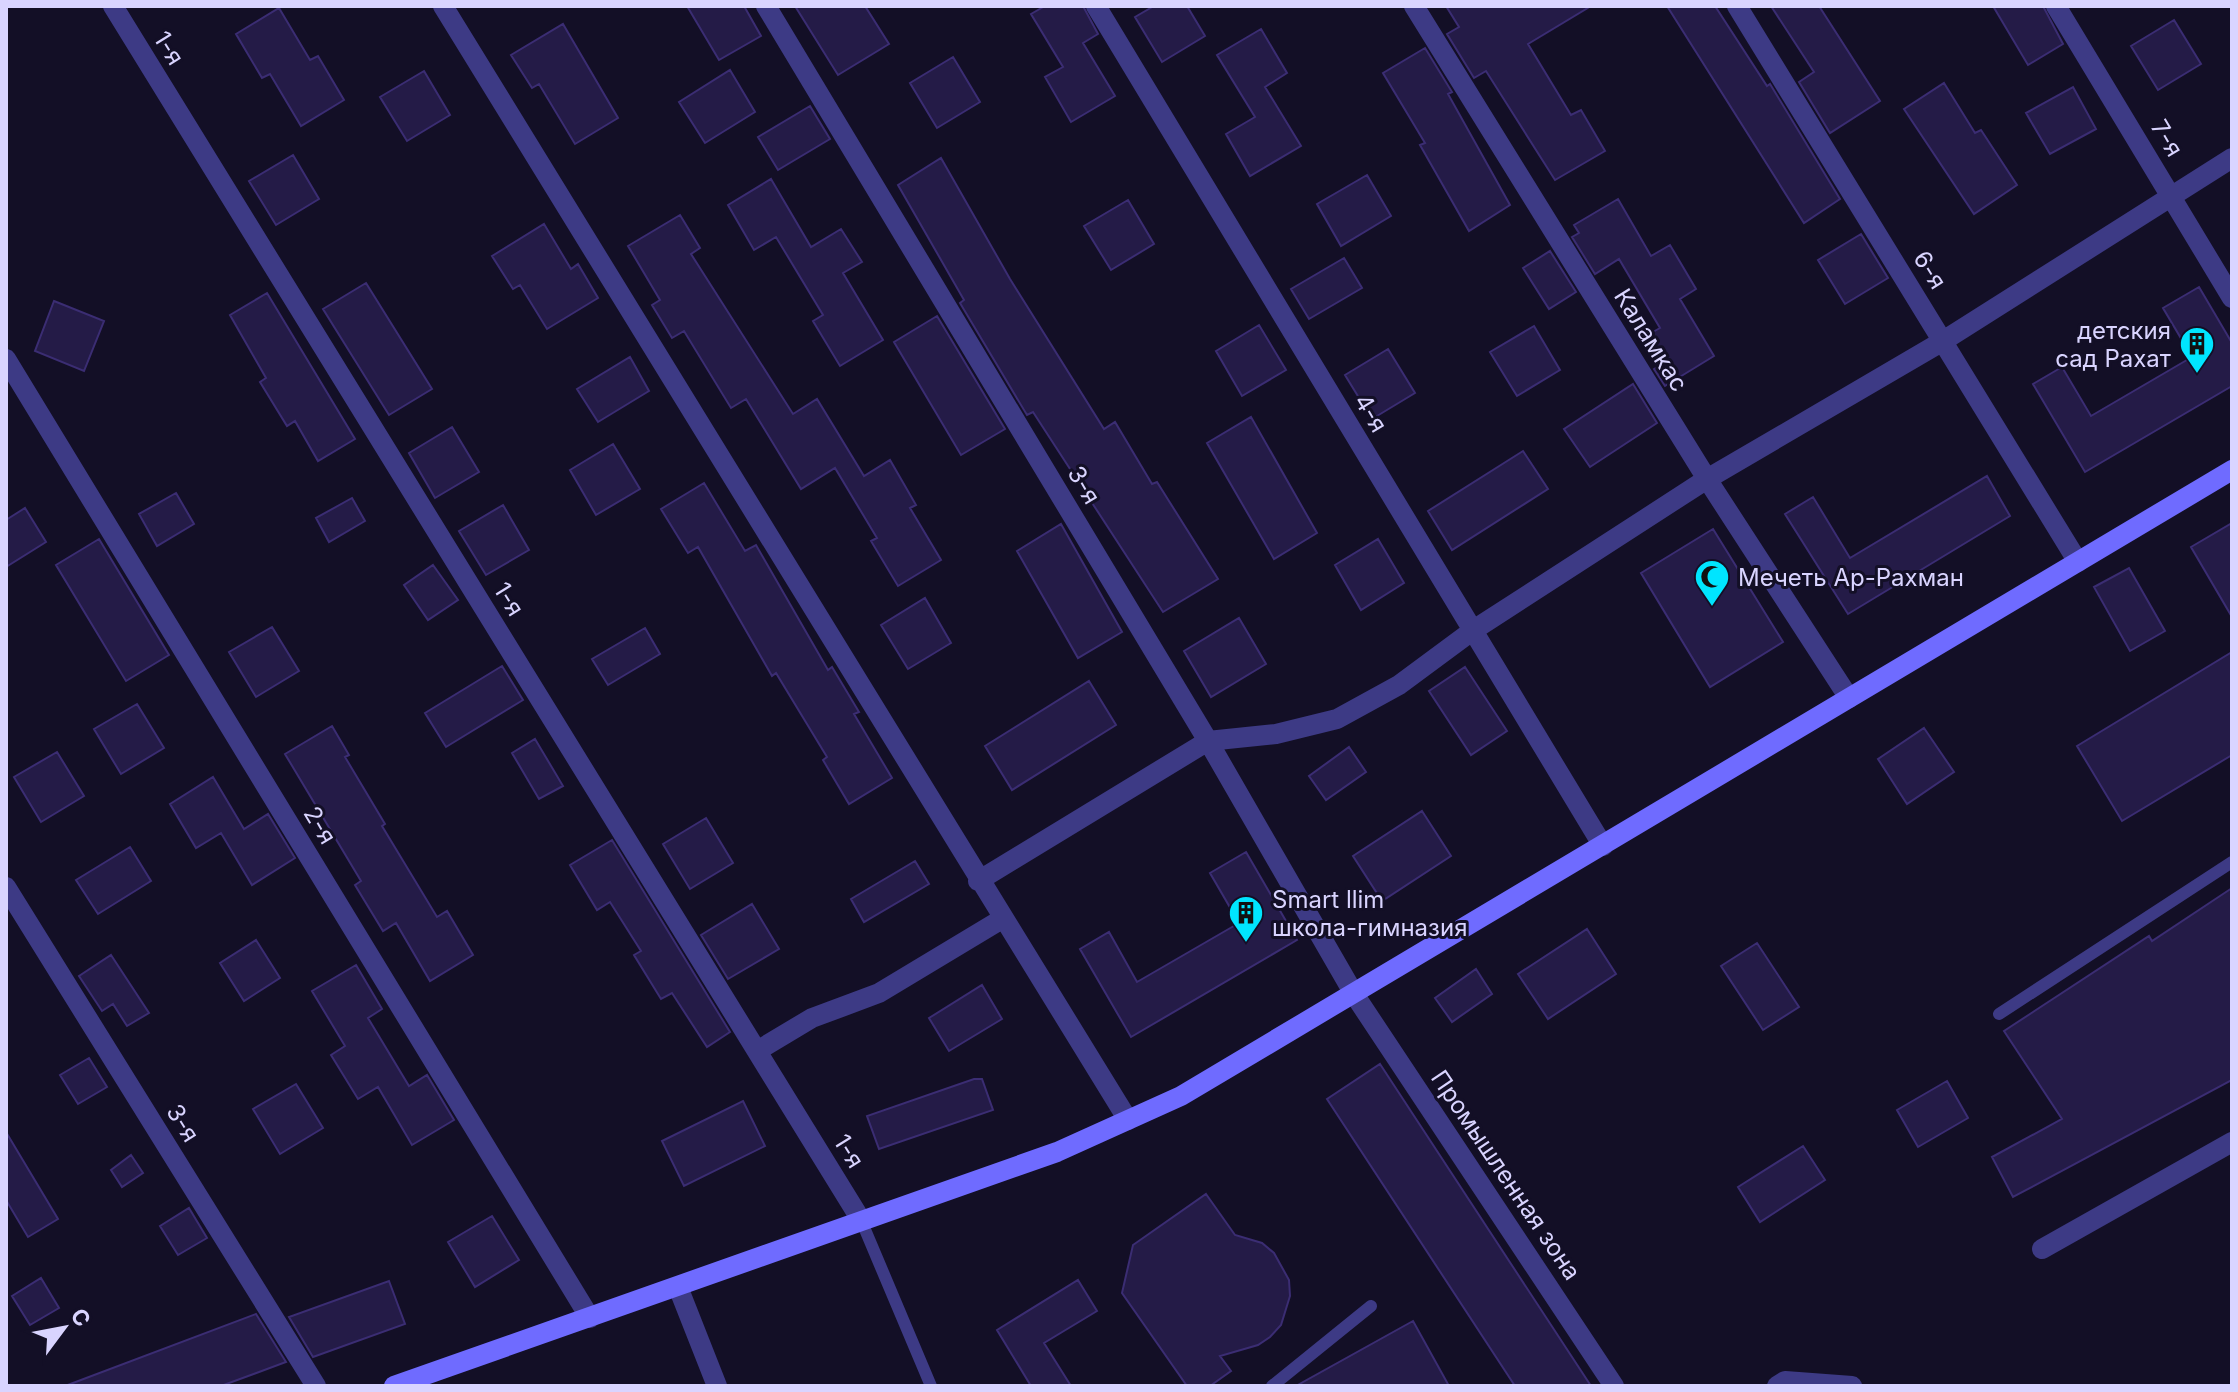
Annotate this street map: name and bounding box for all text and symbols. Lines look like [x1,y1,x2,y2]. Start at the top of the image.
street label: 1-я [148,26,190,70]
street label: 7-я [2145,114,2189,162]
street label: 6-я [1907,246,1953,294]
street label: Каламкас [1608,283,1694,397]
place label: детския сад Рахат [2055,316,2171,373]
building icon: детския сад Рахат [2178,325,2216,375]
street label: 4-я [1348,388,1394,438]
street label: 3-я [1061,461,1107,509]
mosque icon: Мечеть Ар-Рахман [1693,558,1731,608]
place label: Мечеть Ар-Рахман [1738,563,1964,592]
street label: 1-я [488,577,530,621]
street label: 2-я [298,801,342,849]
place label: Smart llim школа-гимназия [1272,885,1467,942]
building icon: Smart llim школа-гимназия [1227,894,1265,944]
street label: Промышленная зона [1425,1065,1587,1285]
street label: 3-я [160,1099,206,1147]
street label: 1-я [828,1129,870,1173]
north arrow [24,1288,104,1368]
text: С [66,1304,96,1331]

